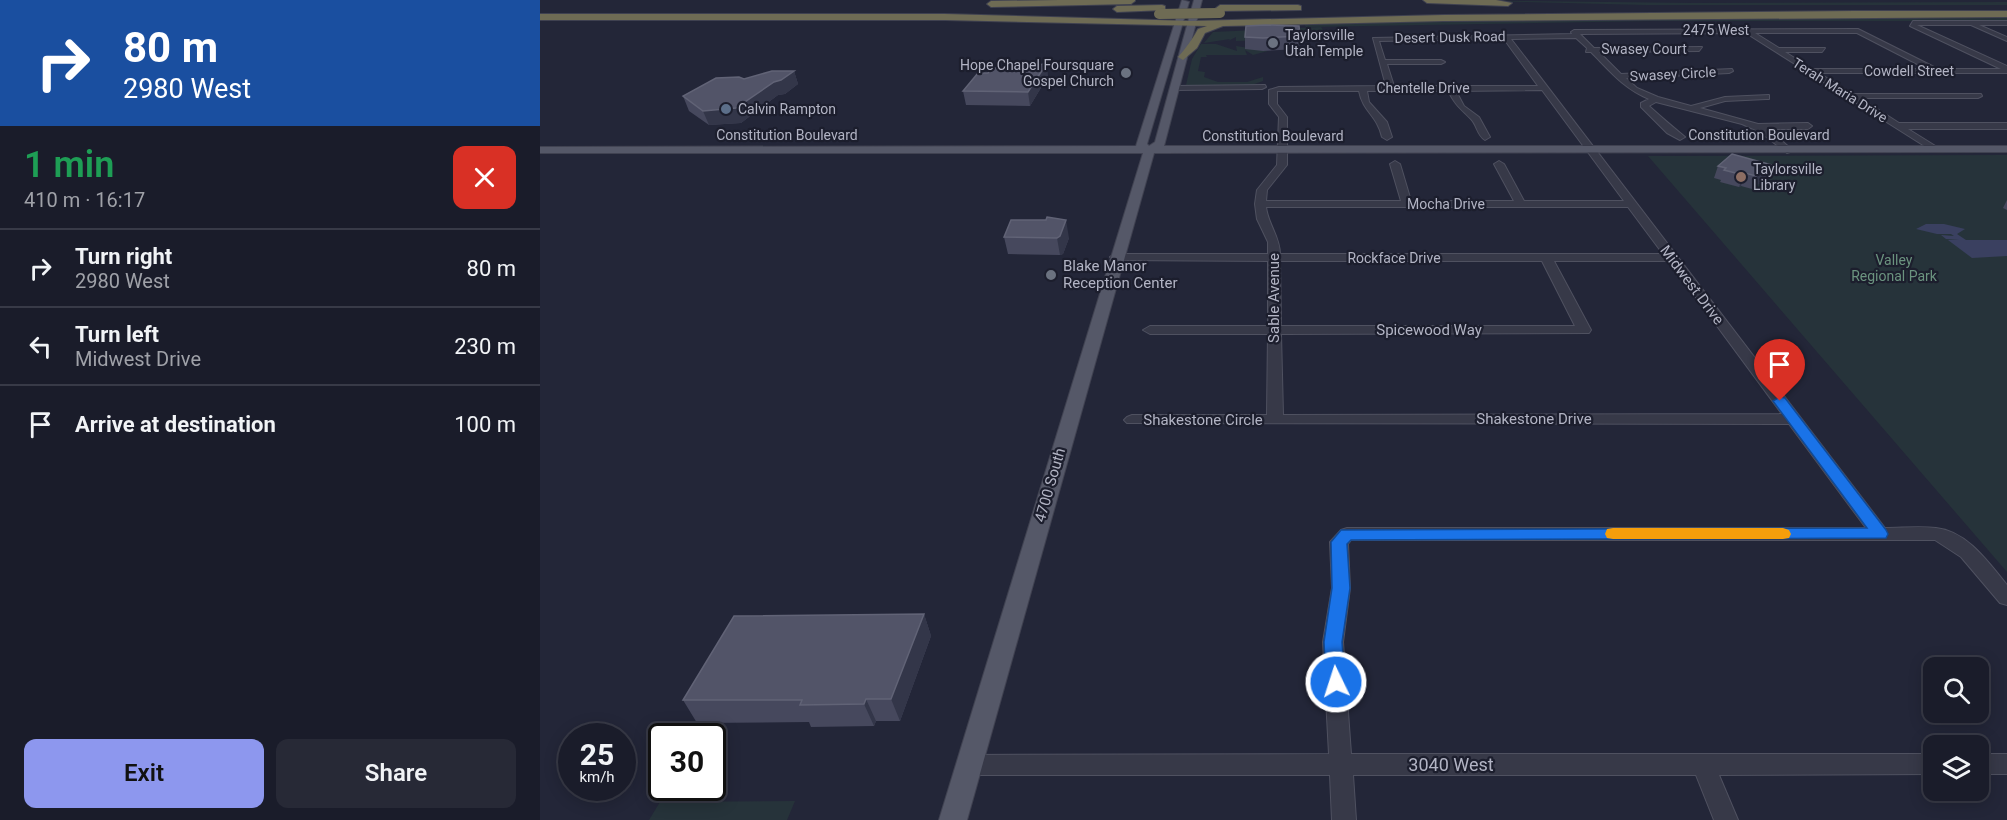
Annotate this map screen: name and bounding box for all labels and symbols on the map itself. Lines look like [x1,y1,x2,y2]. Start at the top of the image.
street label: 2475 West [1683,22,1750,38]
place label: Taylorsville Utah Temple [1285,27,1363,59]
street label: Desert Dusk Road [1394,28,1506,46]
marker: Taylorsville Utah Temple [1266,36,1280,50]
street label: Swasey Court [1601,41,1687,57]
street label: Terah Maria Drive [1790,54,1890,126]
place label: Hope Chapel Foursquare Gospel Church [960,57,1114,89]
street label: Cowdell Street [1864,63,1954,79]
street label: Swasey Circle [1629,64,1717,84]
marker: Hope Chapel Foursquare Gospel Church [1119,66,1133,80]
street label: Chentelle Drive [1376,80,1470,96]
place label: Calvin Rampton [738,101,836,117]
marker: Calvin Rampton [719,102,733,116]
street label: Constitution Boulevard [716,127,858,143]
street label: Constitution Boulevard [1688,127,1830,143]
street label: Constitution Boulevard [1202,128,1344,144]
place label: Taylorsville Library [1753,161,1823,193]
marker: Taylorsville Library [1734,170,1748,184]
street label: Mocha Drive [1407,196,1485,212]
street label: Midwest Drive [1656,242,1728,328]
street label: Rockface Drive [1347,250,1441,266]
park label: Valley Regional Park [1851,252,1938,284]
street label: Sable Avenue [1265,253,1283,343]
place label: Blake Manor Reception Center [1063,257,1178,292]
marker: Blake Manor Reception Center [1044,268,1058,282]
street label: Spicewood Way [1376,321,1482,339]
pin [1754,339,1805,401]
street label: Shakestone Drive [1476,410,1592,428]
street label: Shakestone Circle [1143,411,1263,429]
street label: 4700 South [1031,446,1069,524]
position arrow [1304,650,1368,714]
speed limit sign: 30 [648,723,726,801]
street label: 3040 West [1408,754,1494,775]

